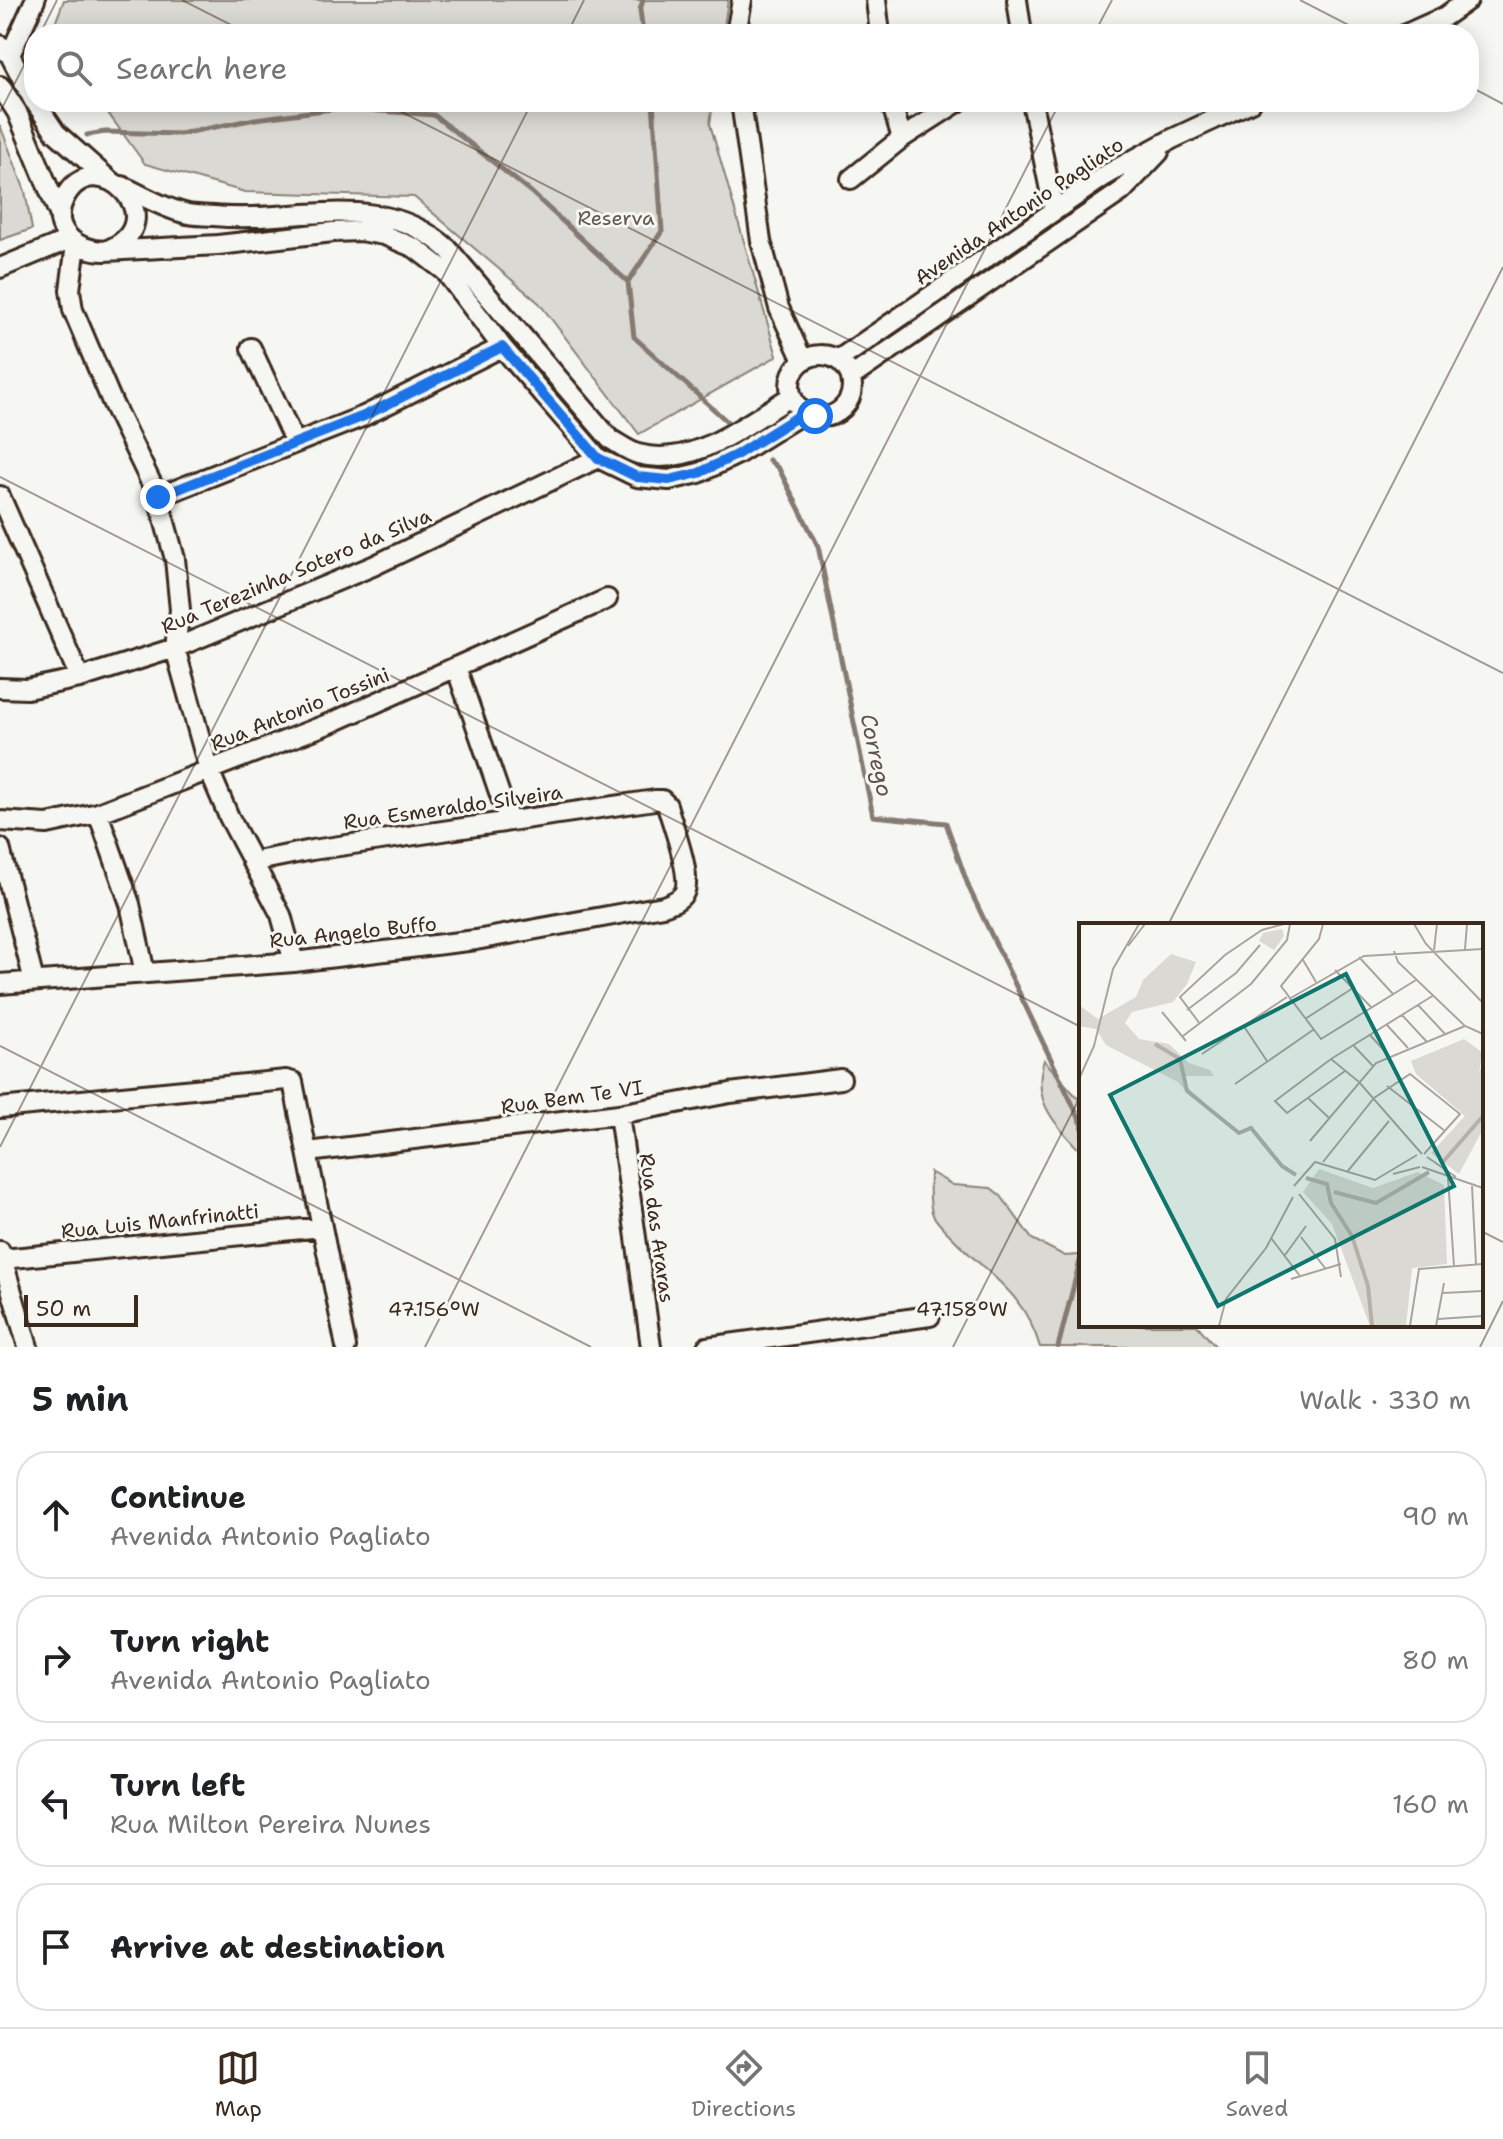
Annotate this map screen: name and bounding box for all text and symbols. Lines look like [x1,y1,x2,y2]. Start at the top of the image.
search box [24,24,1479,112]
icon: search [52,46,96,90]
text: Search here [116,48,287,89]
street label: Avenida Antonio Pagliato [909,131,1129,291]
park label: Reserva [578,205,655,231]
route start [797,398,833,434]
route end [140,479,176,515]
street label: Rua Terezinha Sotero da Silva [157,502,435,640]
street label: Rua Antonio Tossini [207,661,393,757]
water label: Corrego [854,711,899,799]
street label: Rua Esmeraldo Silveira [342,779,565,835]
street label: Rua Angelo Buffo [268,910,438,954]
inset map [1079,923,1483,1327]
street label: Rua Bem Te VI [499,1074,645,1120]
street label: Rua das Araras [634,1152,680,1304]
street label: Rua Luis Manfrinatti [60,1198,260,1244]
scale bar [24,1291,138,1327]
text: 50 m [36,1294,91,1323]
text: 47.156°W [388,1296,480,1322]
text: 47.158°W [916,1296,1008,1322]
text: 5 min [32,1376,129,1422]
text: Walk · 330 m [1299,1382,1471,1417]
text: Continue [110,1477,246,1518]
icon: ahead [34,1493,78,1537]
text: 90 m [1402,1498,1469,1533]
text: Avenida Antonio Pagliato [110,1518,431,1553]
text: Turn right [110,1621,269,1662]
icon: right [34,1637,78,1681]
text: 80 m [1402,1642,1469,1677]
text: Avenida Antonio Pagliato [110,1662,431,1697]
text: Turn left [110,1765,245,1806]
icon: left [34,1781,78,1825]
text: 160 m [1392,1786,1469,1821]
text: Rua Milton Pereira Nunes [110,1806,431,1841]
icon: arrive [34,1925,78,1969]
text: Arrive at destination [110,1927,445,1968]
tab: Map [215,2046,262,2123]
tab: Directions [691,2046,796,2123]
tab: Saved [1226,2046,1288,2123]

